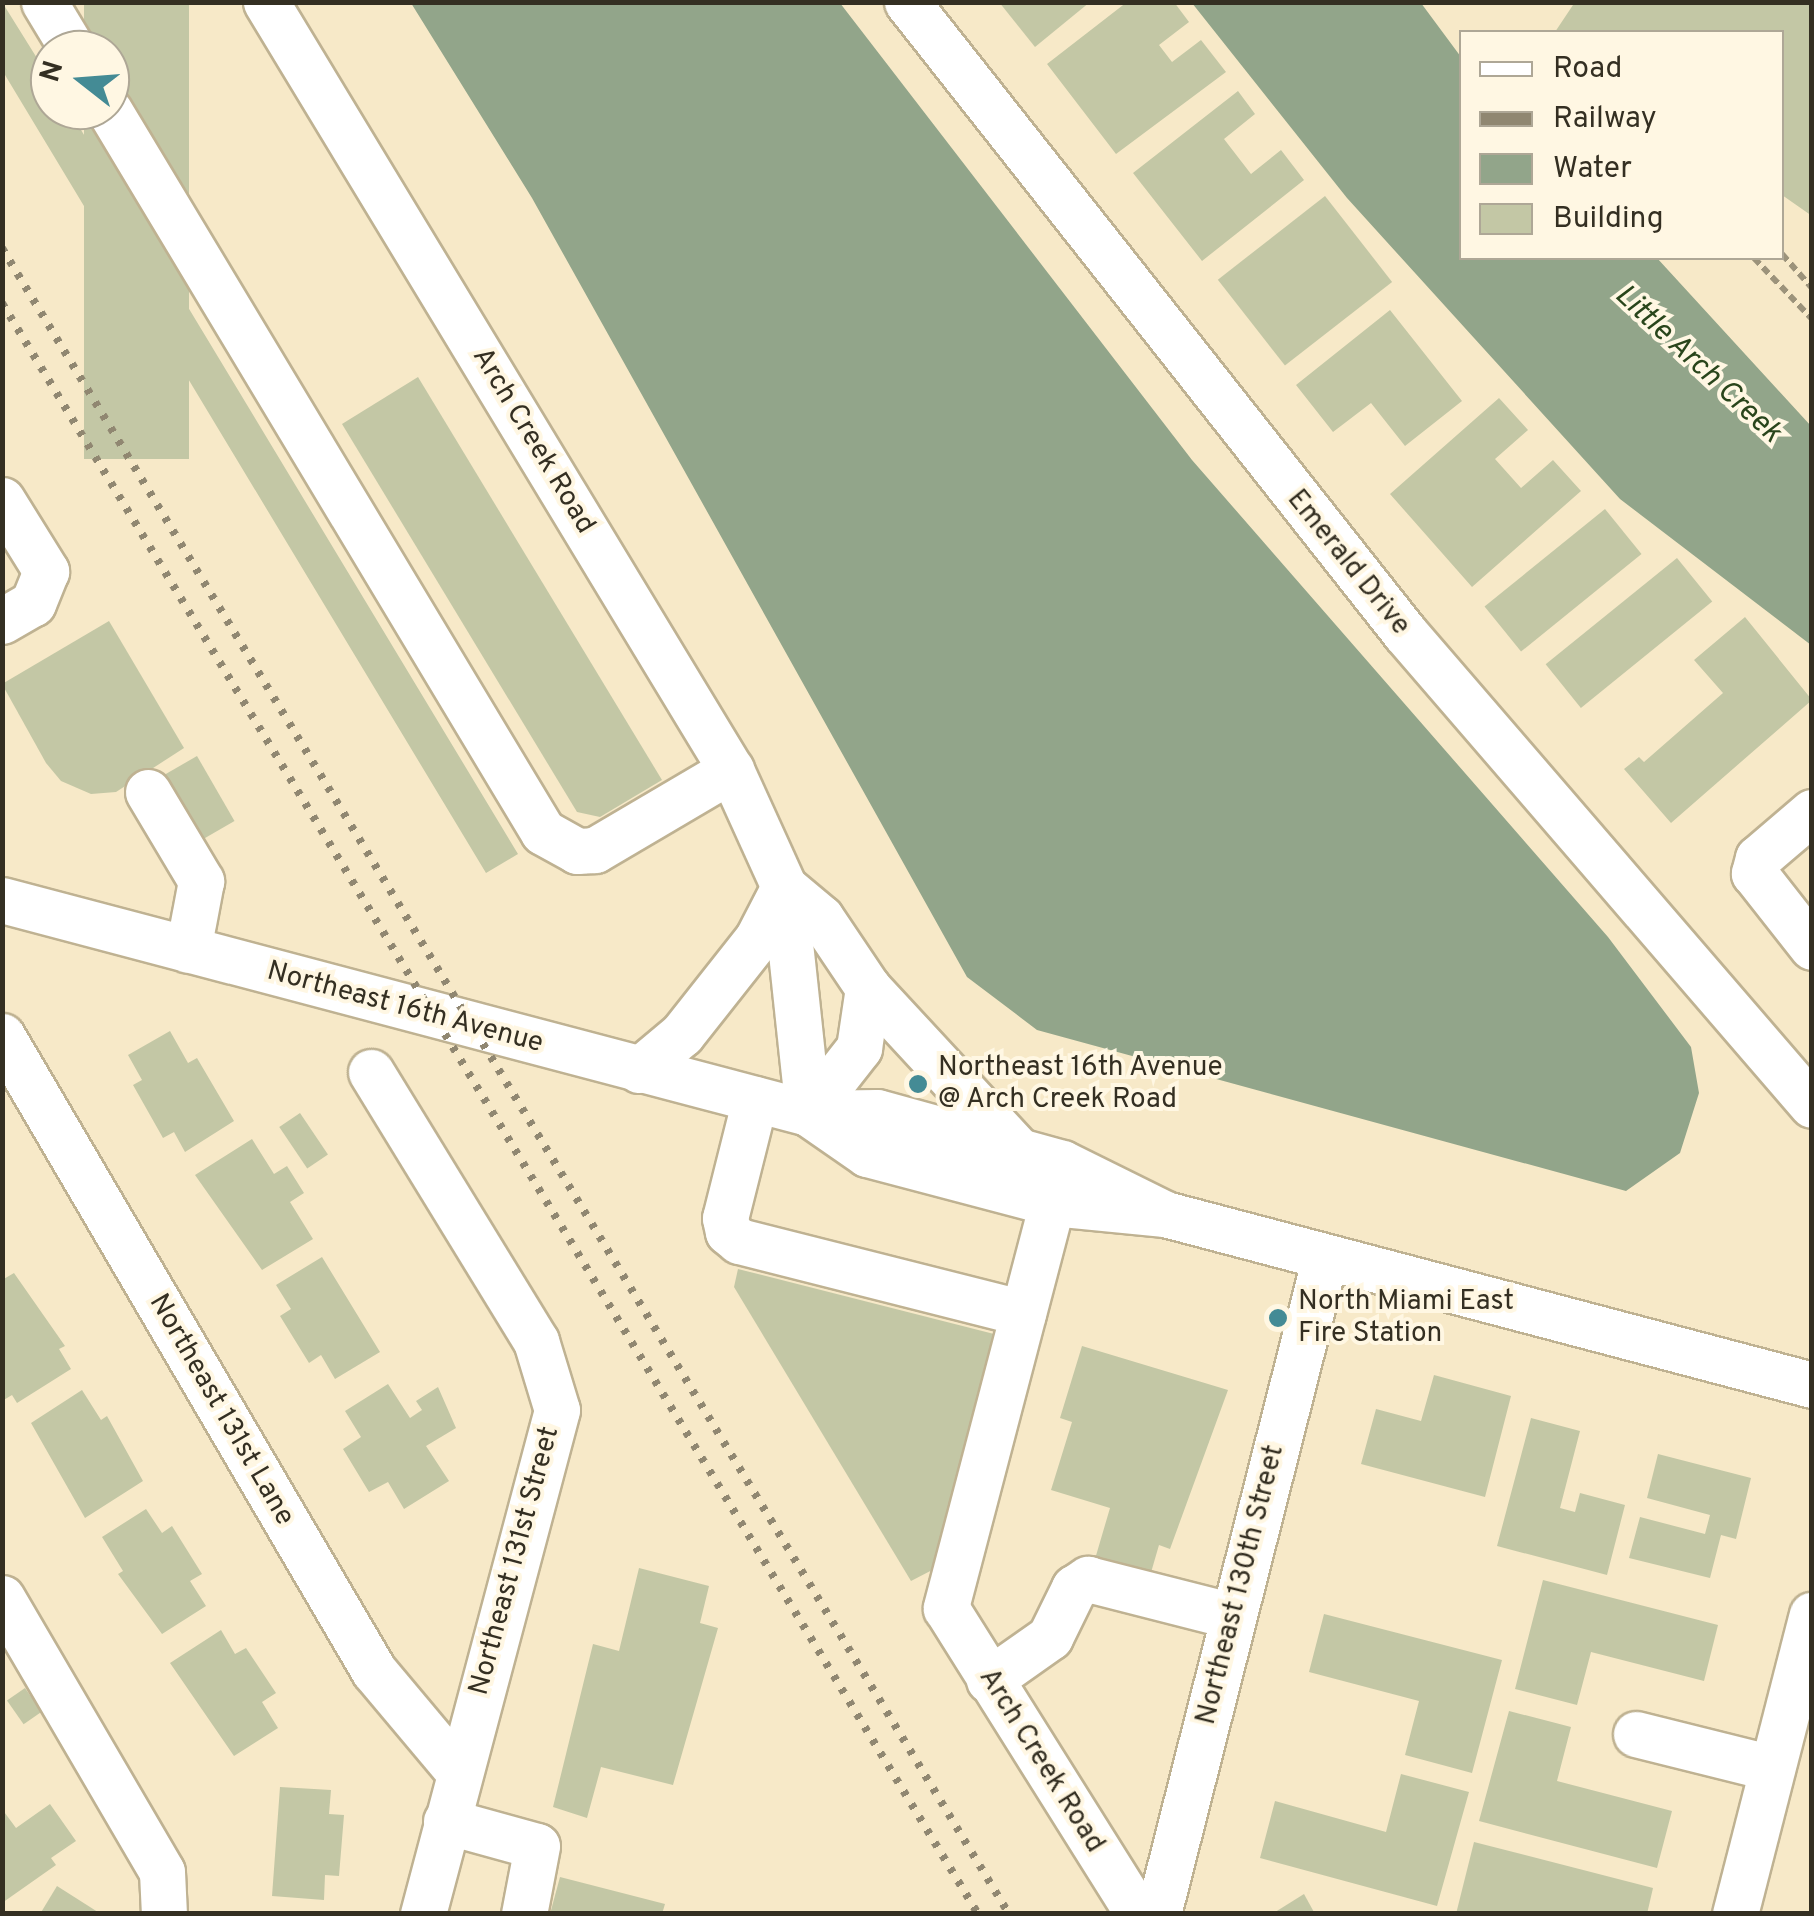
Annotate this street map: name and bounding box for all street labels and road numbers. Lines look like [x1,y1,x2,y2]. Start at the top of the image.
street label: Arch Creek Road [464,342,602,540]
street label: Emerald Drive [1279,484,1417,642]
street label: Northeast 16th Avenue [263,955,547,1061]
street label: Northeast 131st Lane [141,1288,301,1532]
street label: Northeast 131st Street [463,1423,567,1699]
street label: Northeast 130th Street [1190,1442,1292,1728]
street label: Arch Creek Road [971,1663,1111,1859]

